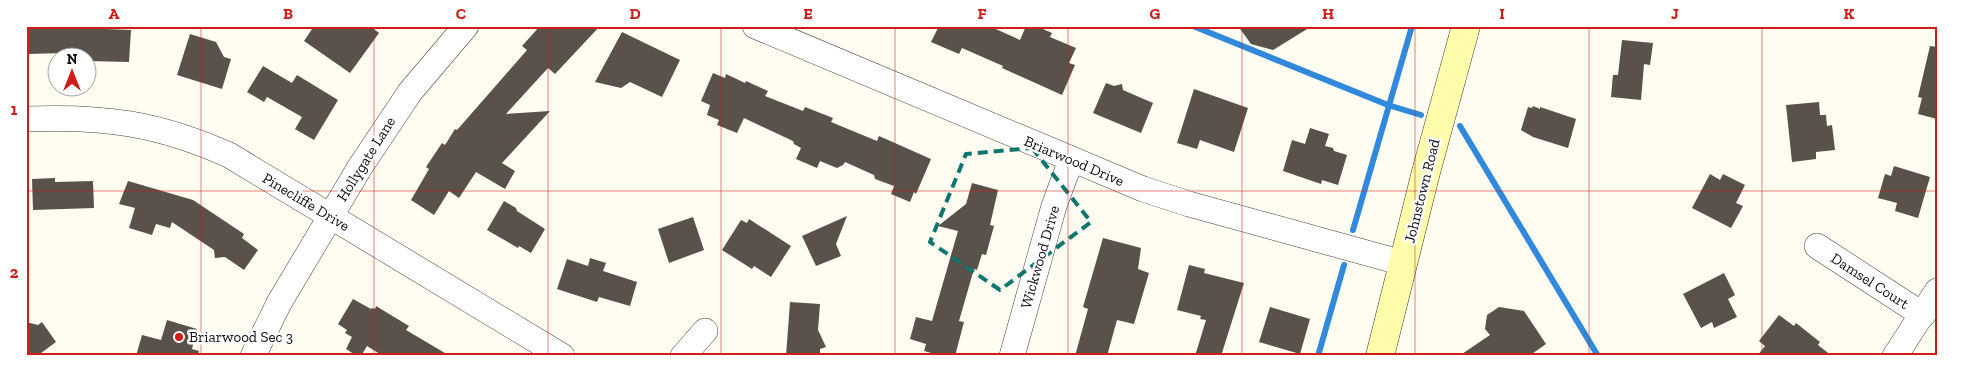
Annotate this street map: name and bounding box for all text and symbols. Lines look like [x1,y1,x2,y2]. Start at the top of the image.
text: A [109,4,120,23]
text: B [283,4,293,23]
text: C [456,4,466,23]
text: D [629,4,641,23]
text: E [803,4,813,23]
text: F [977,4,987,23]
text: G [1150,4,1161,23]
text: H [1322,4,1334,23]
text: I [1499,4,1505,23]
text: J [1671,4,1679,23]
text: K [1844,4,1855,23]
north arrow [48,48,98,98]
text: N [67,51,78,68]
text: 1 [11,100,18,119]
street label: Hollygate Lane [333,113,399,205]
street label: Briarwood Drive [1021,132,1127,190]
street label: Johnstown Road [1400,136,1444,245]
street label: Pinecliffe Drive [259,169,353,235]
street label: Wickwood Drive [1017,203,1063,311]
street label: Damsel Court [1828,249,1913,313]
text: 2 [10,263,19,282]
place label: Briarwood Sec 3 [189,328,293,346]
marker: Briarwood Sec 3 [173,331,185,343]

